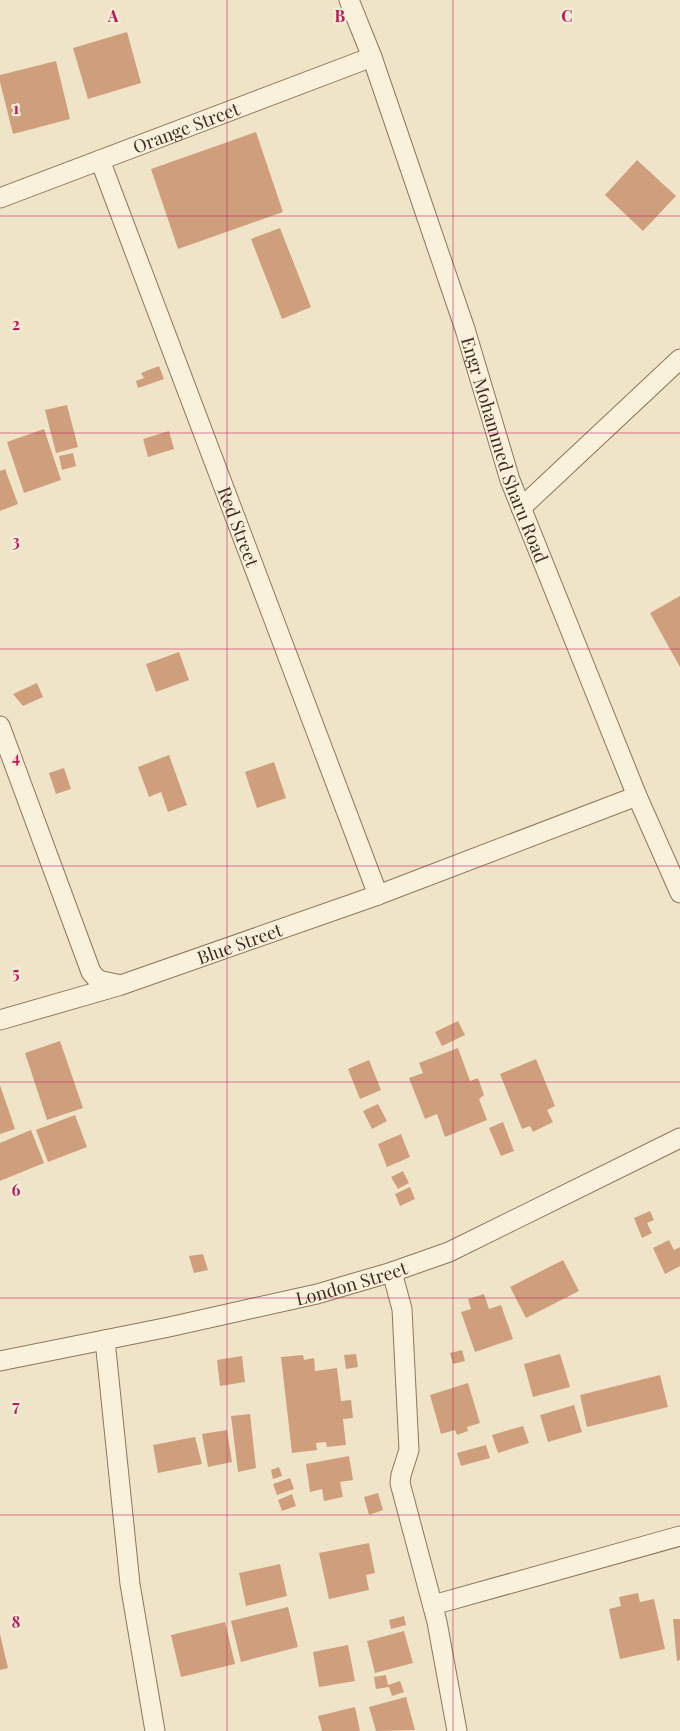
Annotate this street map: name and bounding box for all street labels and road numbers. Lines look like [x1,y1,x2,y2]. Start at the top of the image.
street label: Orange Street [129,96,243,159]
street label: Engr Mohammed Sharu Road [456,334,554,567]
street label: Red Street [213,483,265,571]
street label: Blue Street [194,917,286,969]
street label: London Street [293,1255,411,1310]

